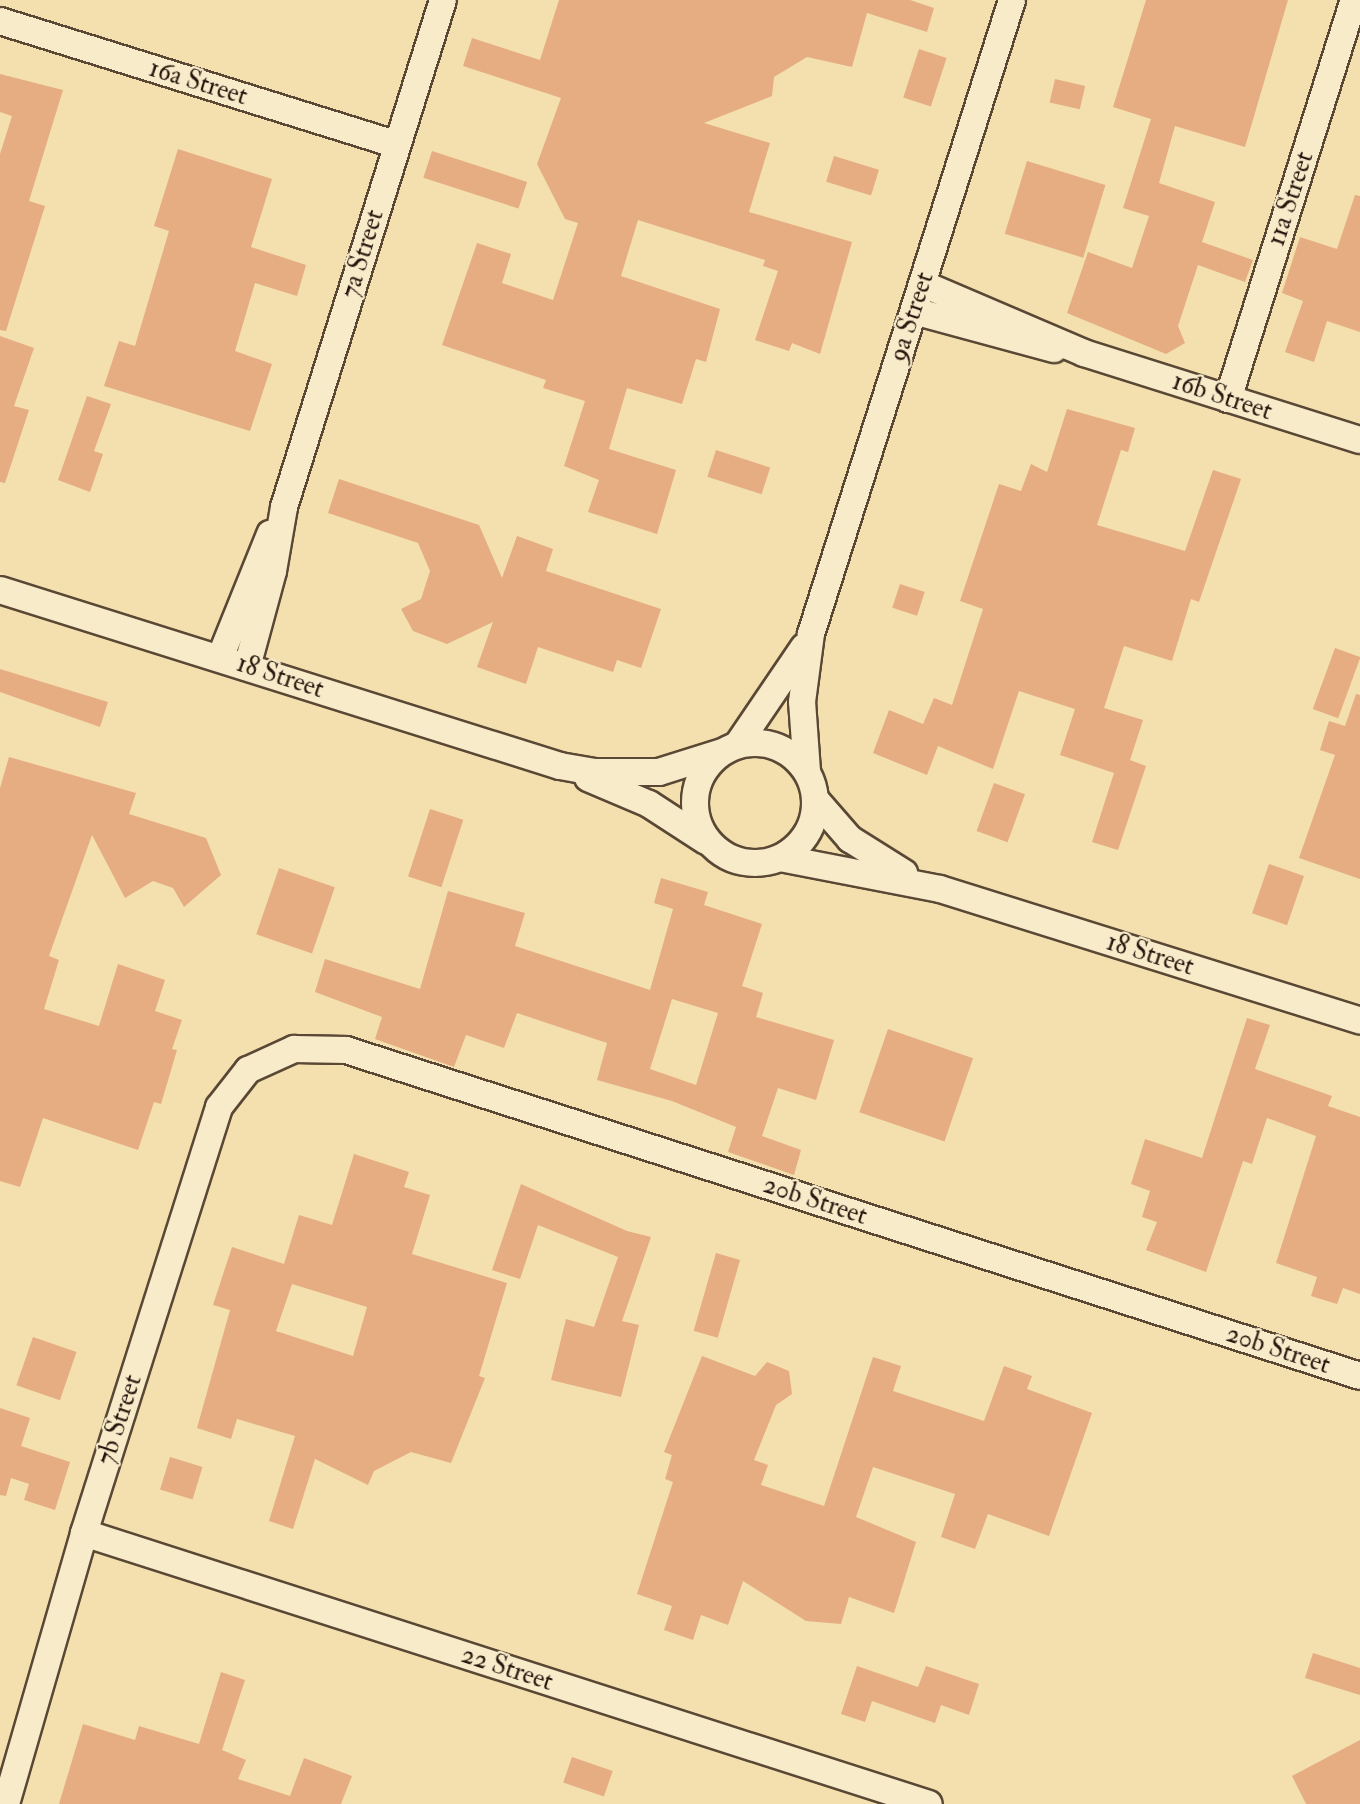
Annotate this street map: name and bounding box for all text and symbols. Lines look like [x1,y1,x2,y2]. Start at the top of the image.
street label: 16a Street [145,53,251,113]
street label: 11a Street [1261,148,1321,250]
street label: 7a Street [335,206,391,302]
street label: 9a Street [883,268,941,366]
street label: 16b Street [1168,366,1276,428]
street label: 18 Street [233,648,327,706]
street label: 18 Street [1103,927,1197,983]
street label: 20b Street [759,1170,871,1232]
street label: 20b Street [1222,1319,1334,1381]
street label: 7b Street [91,1371,149,1469]
street label: 22 Street [457,1640,557,1698]

